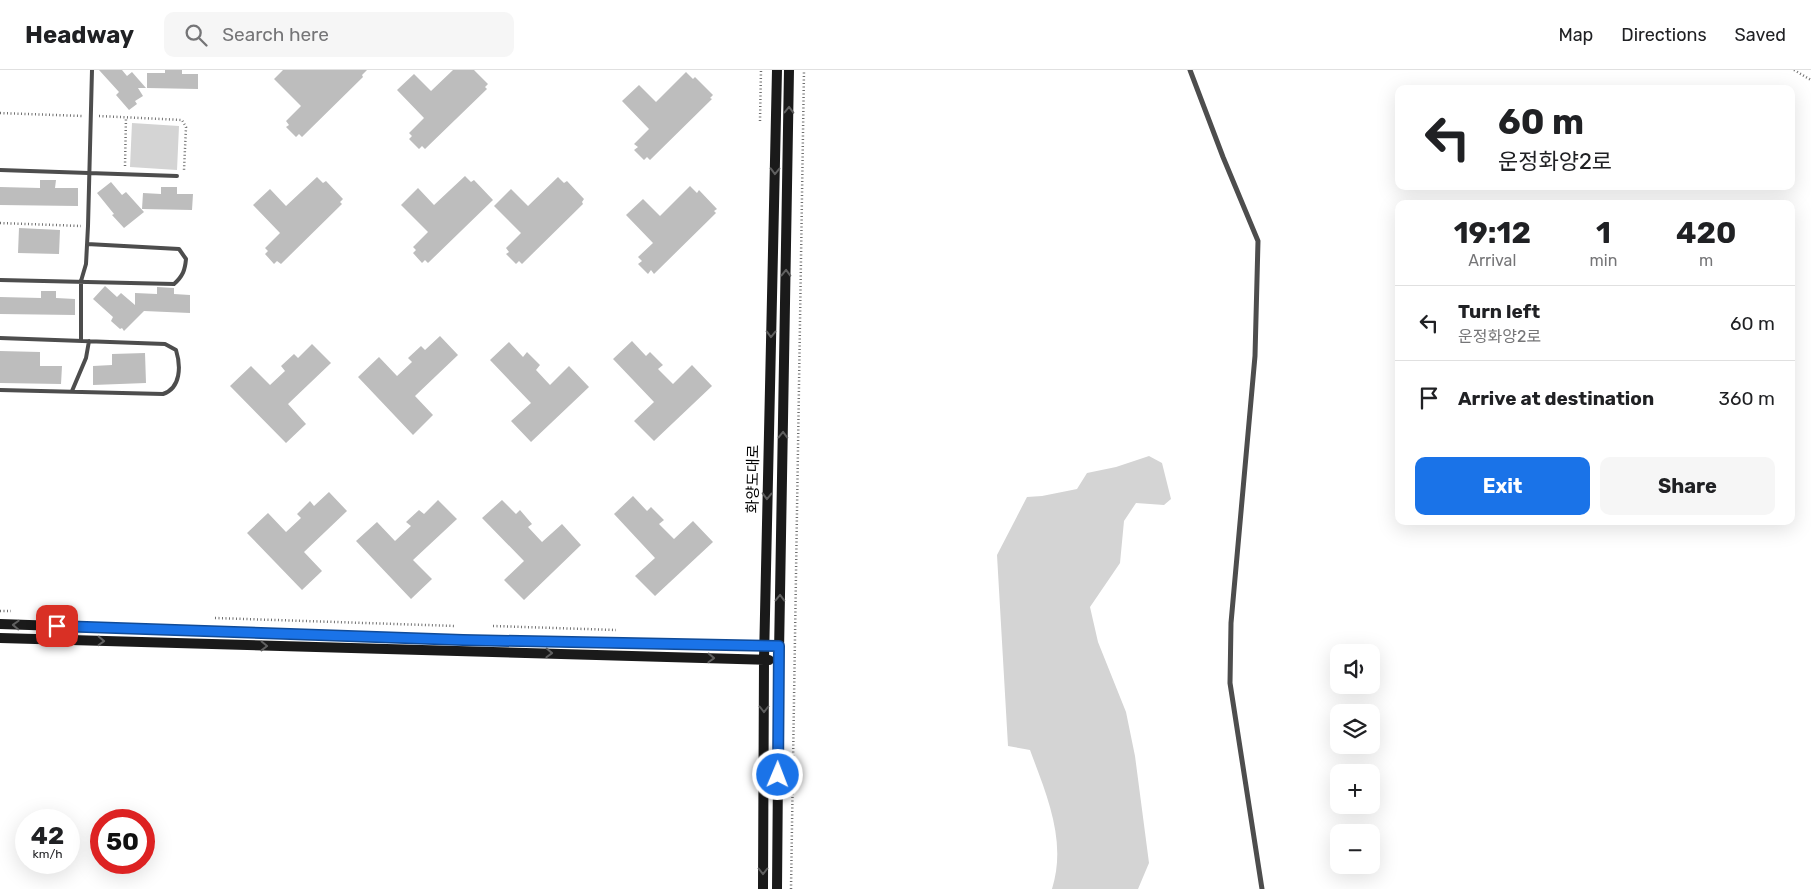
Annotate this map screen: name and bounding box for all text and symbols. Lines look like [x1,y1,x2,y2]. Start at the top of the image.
search box [164,12,514,57]
text: Headway [25,21,134,49]
icon: search [182,21,210,49]
text: Search here [222,23,329,46]
text: Map [1558,24,1593,46]
text: Directions [1621,24,1707,46]
text: Saved [1735,24,1786,46]
text: 60 m [1498,101,1584,143]
icon: left [1415,105,1480,170]
one-way arrow [783,106,794,114]
text: 운정화양2로 [1498,148,1612,175]
one-way arrow [769,167,780,175]
text: 19:12 [1454,215,1531,251]
text: 1 [1596,215,1611,251]
text: 420 [1676,215,1736,251]
text: Arrival [1468,251,1516,270]
text: min [1590,251,1617,270]
text: m [1699,251,1713,270]
one-way arrow [780,268,791,276]
text: Turn left [1458,300,1540,323]
icon: left [1415,309,1443,337]
text: 60 m [1730,312,1775,335]
text: 운정화양2로 [1458,327,1541,346]
one-way arrow [766,330,776,338]
icon: arrive [1415,384,1443,412]
text: Arrive at destination [1458,387,1654,410]
text: 360 m [1719,387,1775,410]
one-way arrow [778,431,788,438]
street label: 화양도대로 [743,444,763,514]
button: Exit [1415,457,1590,515]
button: Share [1600,457,1775,515]
one-way arrow [762,492,773,500]
one-way arrow [775,593,785,601]
pin [36,605,78,647]
icon: arrive [43,612,71,640]
one-way arrow [12,620,20,630]
one-way arrow [97,636,105,647]
one-way arrow [260,641,268,651]
map controls [1330,644,1380,874]
button: sound [1330,644,1380,694]
one-way arrow [545,648,553,659]
one-way arrow [708,653,715,663]
button: layers [1330,704,1380,754]
one-way arrow [759,705,769,713]
position arrow [751,748,803,800]
button: + [1330,764,1380,814]
speed limit sign: 50 [90,809,155,874]
text: 42 [31,821,64,850]
button: − [1330,824,1380,874]
text: km/h [33,847,62,861]
one-way arrow [758,868,768,875]

